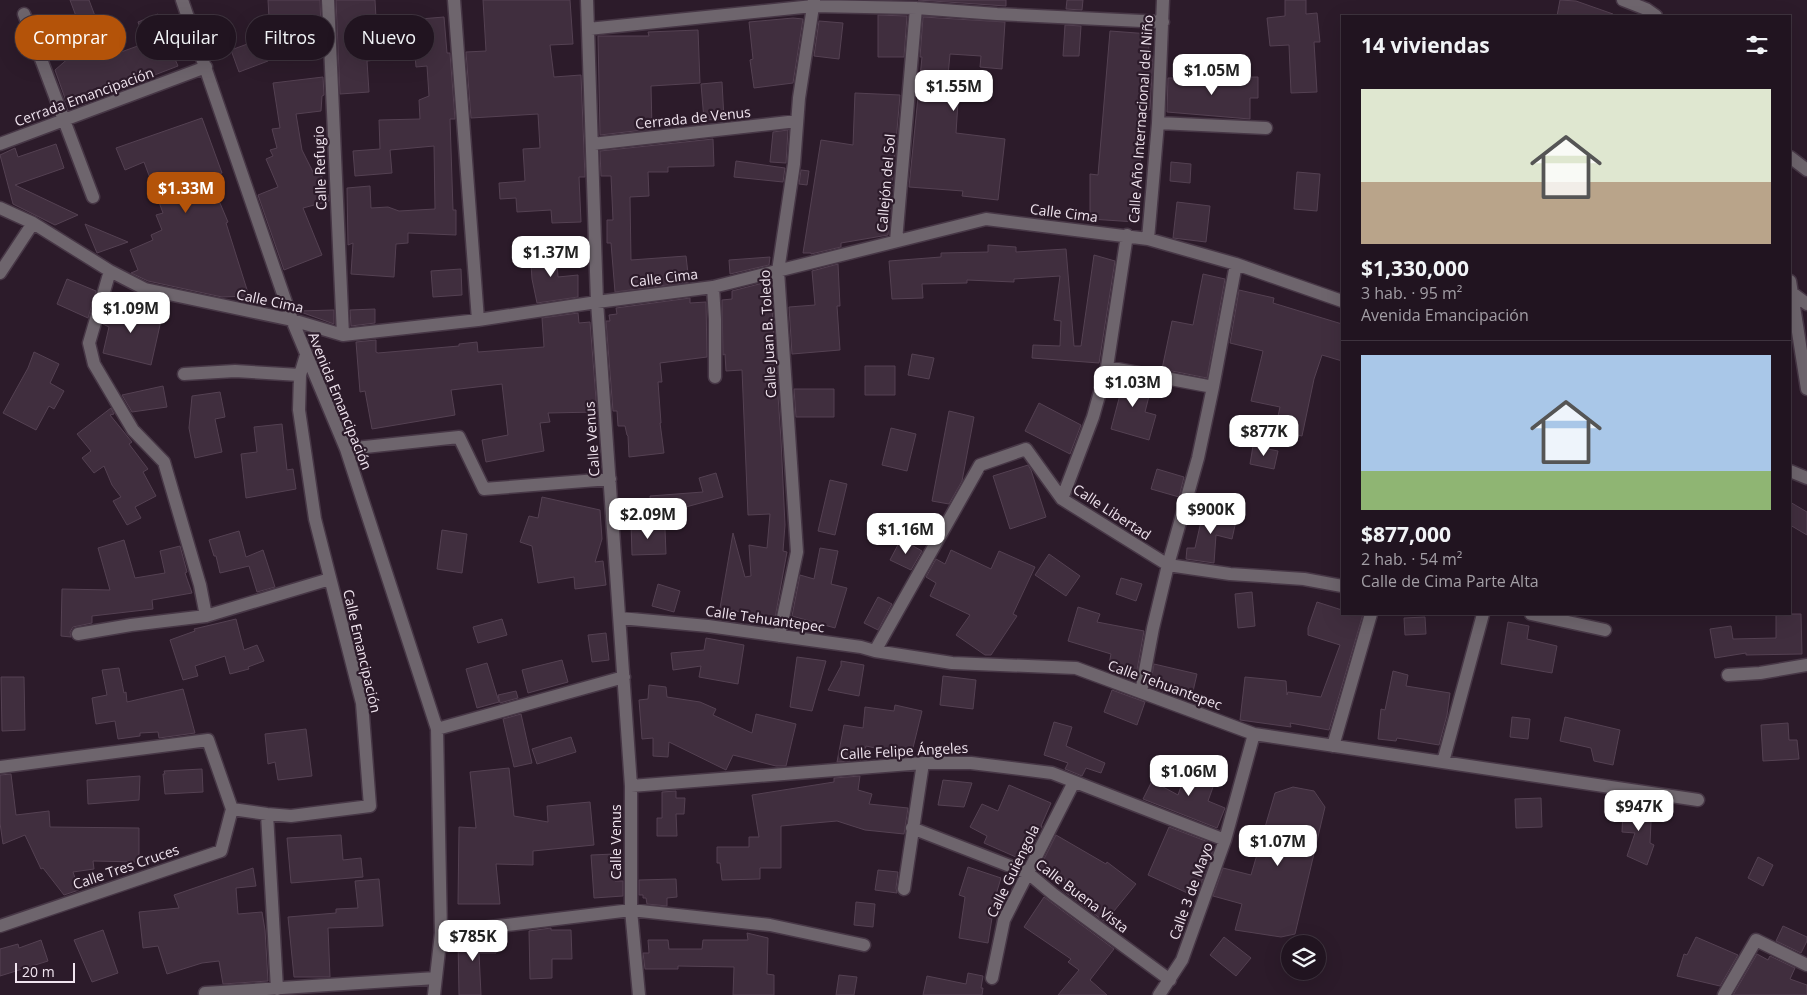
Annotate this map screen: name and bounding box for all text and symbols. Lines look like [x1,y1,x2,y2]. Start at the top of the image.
street label: Calle Año Internacional del Niño [1124,14,1157,224]
chip: Comprar [15,15,126,60]
chip: Alquilar [136,15,236,60]
chip: Filtros [246,15,334,60]
chip: Nuevo [344,15,434,60]
text: 14 viviendas [1361,31,1490,59]
icon: filters [1743,31,1771,59]
pin: $1.05M [1171,54,1253,96]
text: $1.05M [1184,59,1240,81]
street label: Cerrada Emancipación [12,62,156,131]
pin: $1.55M [913,70,995,112]
text: $1.55M [926,75,982,97]
street label: Cerrada de Venus [634,102,752,133]
icon: home [1521,122,1611,212]
street label: Calle Refugio [309,125,330,211]
street label: Callejón del Sol [872,133,899,233]
pin: $1.33M [145,172,227,214]
text: $1.33M [158,177,214,199]
street label: Calle Cima [1029,199,1099,226]
pin: $1.37M [510,236,592,278]
text: $1.37M [523,241,579,263]
text: $1,330,000 [1361,254,1469,282]
street label: Calle Cima [629,264,699,291]
street label: Calle Juan B. Toledo [755,269,780,399]
text: 3 hab. · 95 m² [1361,282,1462,304]
street label: Calle Cima [235,284,305,317]
pin: $1.09M [90,292,172,334]
text: $1.09M [103,297,159,319]
text: Avenida Emancipación [1361,304,1529,326]
street label: Avenida Emancipación [304,329,377,472]
pin: $1.03M [1092,366,1174,408]
text: $1.03M [1105,371,1161,393]
icon: home [1521,387,1611,477]
street label: Calle Venus [579,401,604,477]
pin: $877K [1229,414,1299,457]
text: $877K [1240,420,1288,442]
street label: Calle Libertad [1070,479,1155,544]
pin: $900K [1176,492,1246,535]
pin: $2.09M [607,498,689,540]
text: $900K [1187,498,1235,520]
text: $2.09M [620,503,676,525]
pin: $1.16M [865,512,947,555]
text: $1.16M [878,518,934,540]
text: $877,000 [1361,520,1451,548]
text: 2 hab. · 54 m² [1361,548,1462,570]
text: Calle de Cima Parte Alta [1361,570,1539,592]
street label: Calle Emancipación [339,587,386,714]
street label: Calle Tehuantepec [704,601,826,636]
street label: Calle Tehuantepec [1105,655,1225,714]
street label: Calle Felipe Ángeles [839,738,969,763]
pin: $1.06M [1148,754,1230,797]
text: $1.06M [1161,760,1217,782]
pin: $947K [1604,790,1674,832]
text: $947K [1615,795,1663,817]
street label: Calle Venus [606,804,625,880]
street label: Calle Guiengola [982,821,1043,920]
pin: $1.07M [1237,824,1319,867]
text: $1.07M [1250,830,1306,852]
street label: Calle Tres Cruces [70,839,182,894]
street label: Calle 3 de Mayo [1164,839,1217,942]
street label: Calle Buena Vista [1032,854,1133,937]
pin: $785K [438,920,508,962]
text: $785K [449,925,497,947]
map controls [1281,935,1326,980]
button: layers [1281,935,1326,980]
scale bar [15,960,75,983]
text: 20 m [22,962,55,981]

